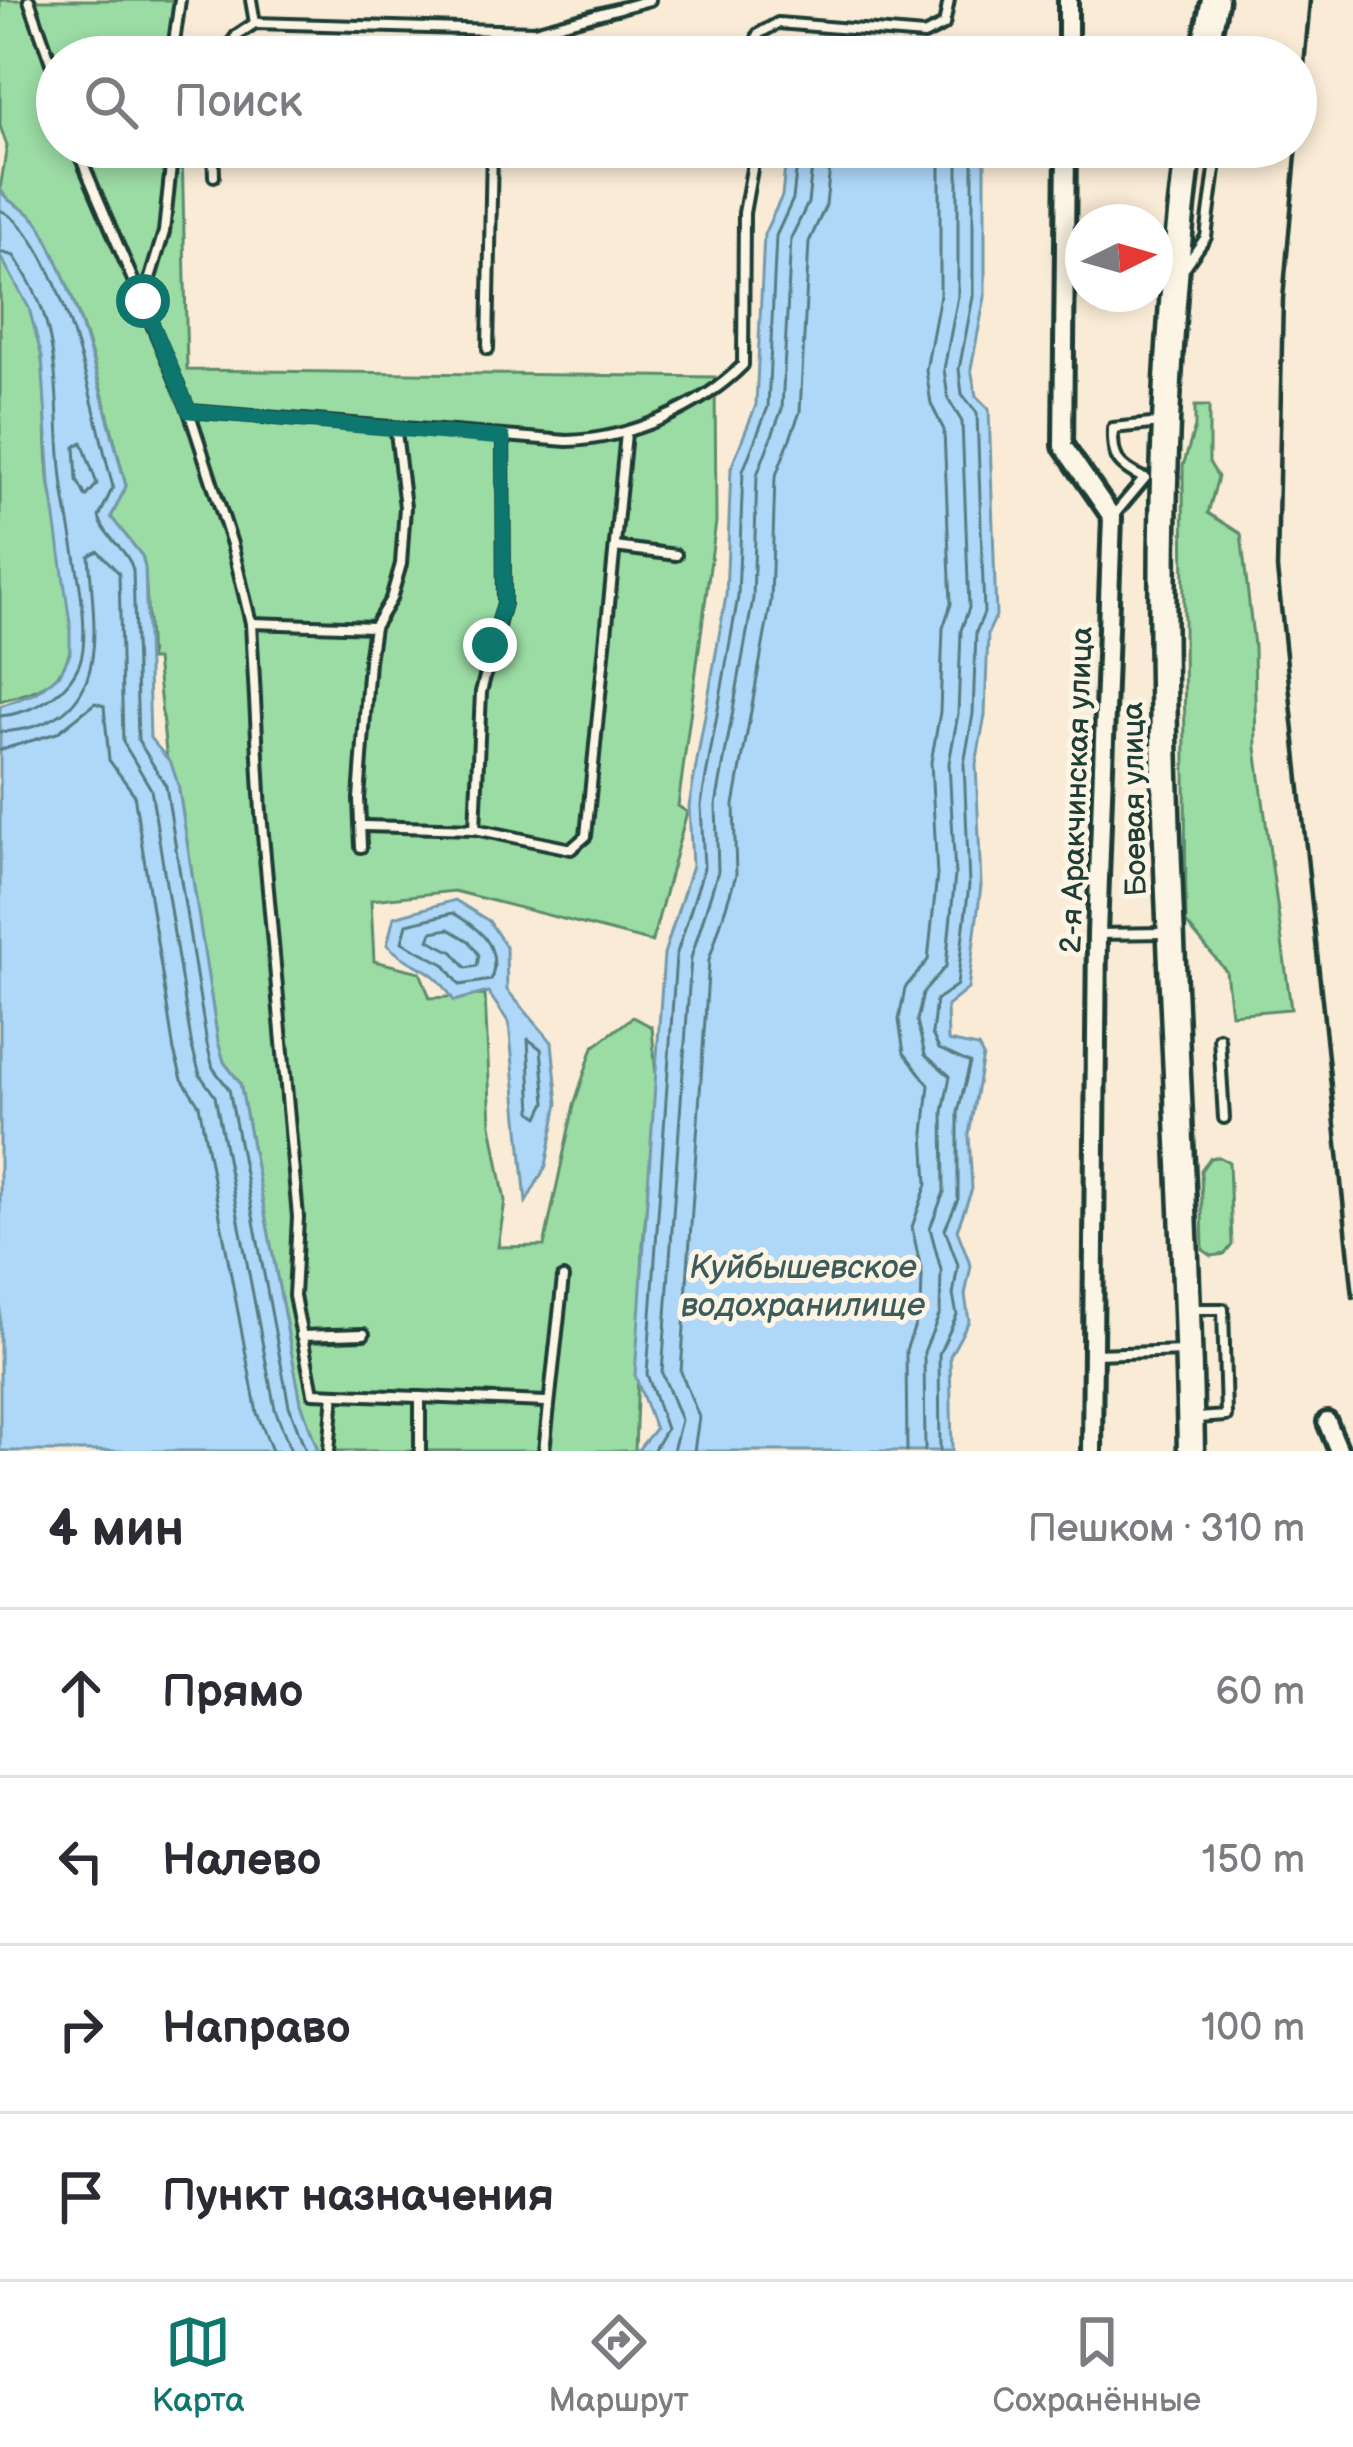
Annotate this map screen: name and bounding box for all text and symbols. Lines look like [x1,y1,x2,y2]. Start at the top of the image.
search box [36,36,1317,168]
icon: search [78,69,144,135]
text: Поиск [174,75,302,130]
north arrow [1065,204,1173,312]
route start [116,274,170,328]
route end [463,618,517,672]
street label: 2-я Аракчинская улица [1053,626,1101,954]
street label: Боевая улица [1115,701,1155,896]
water label: Куйбышевское водохранилище [681,1248,926,1326]
text: 4 мин [48,1499,184,1560]
text: Пешком · 310 m [1028,1506,1305,1553]
icon: ahead [48,1660,114,1726]
text: Прямо [162,1665,303,1720]
text: 60 m [1215,1669,1305,1716]
icon: left [48,1828,114,1894]
text: Налево [162,1833,321,1888]
text: 150 m [1202,1837,1305,1884]
icon: right [48,1996,114,2062]
text: Направо [162,2001,351,2056]
text: 100 m [1201,2005,1305,2052]
icon: arrive [48,2164,114,2230]
text: Пункт назначения [162,2169,554,2224]
tab: Карта [152,2309,245,2421]
tab: Маршрут [549,2309,689,2421]
tab: Сохранённые [993,2309,1201,2421]

